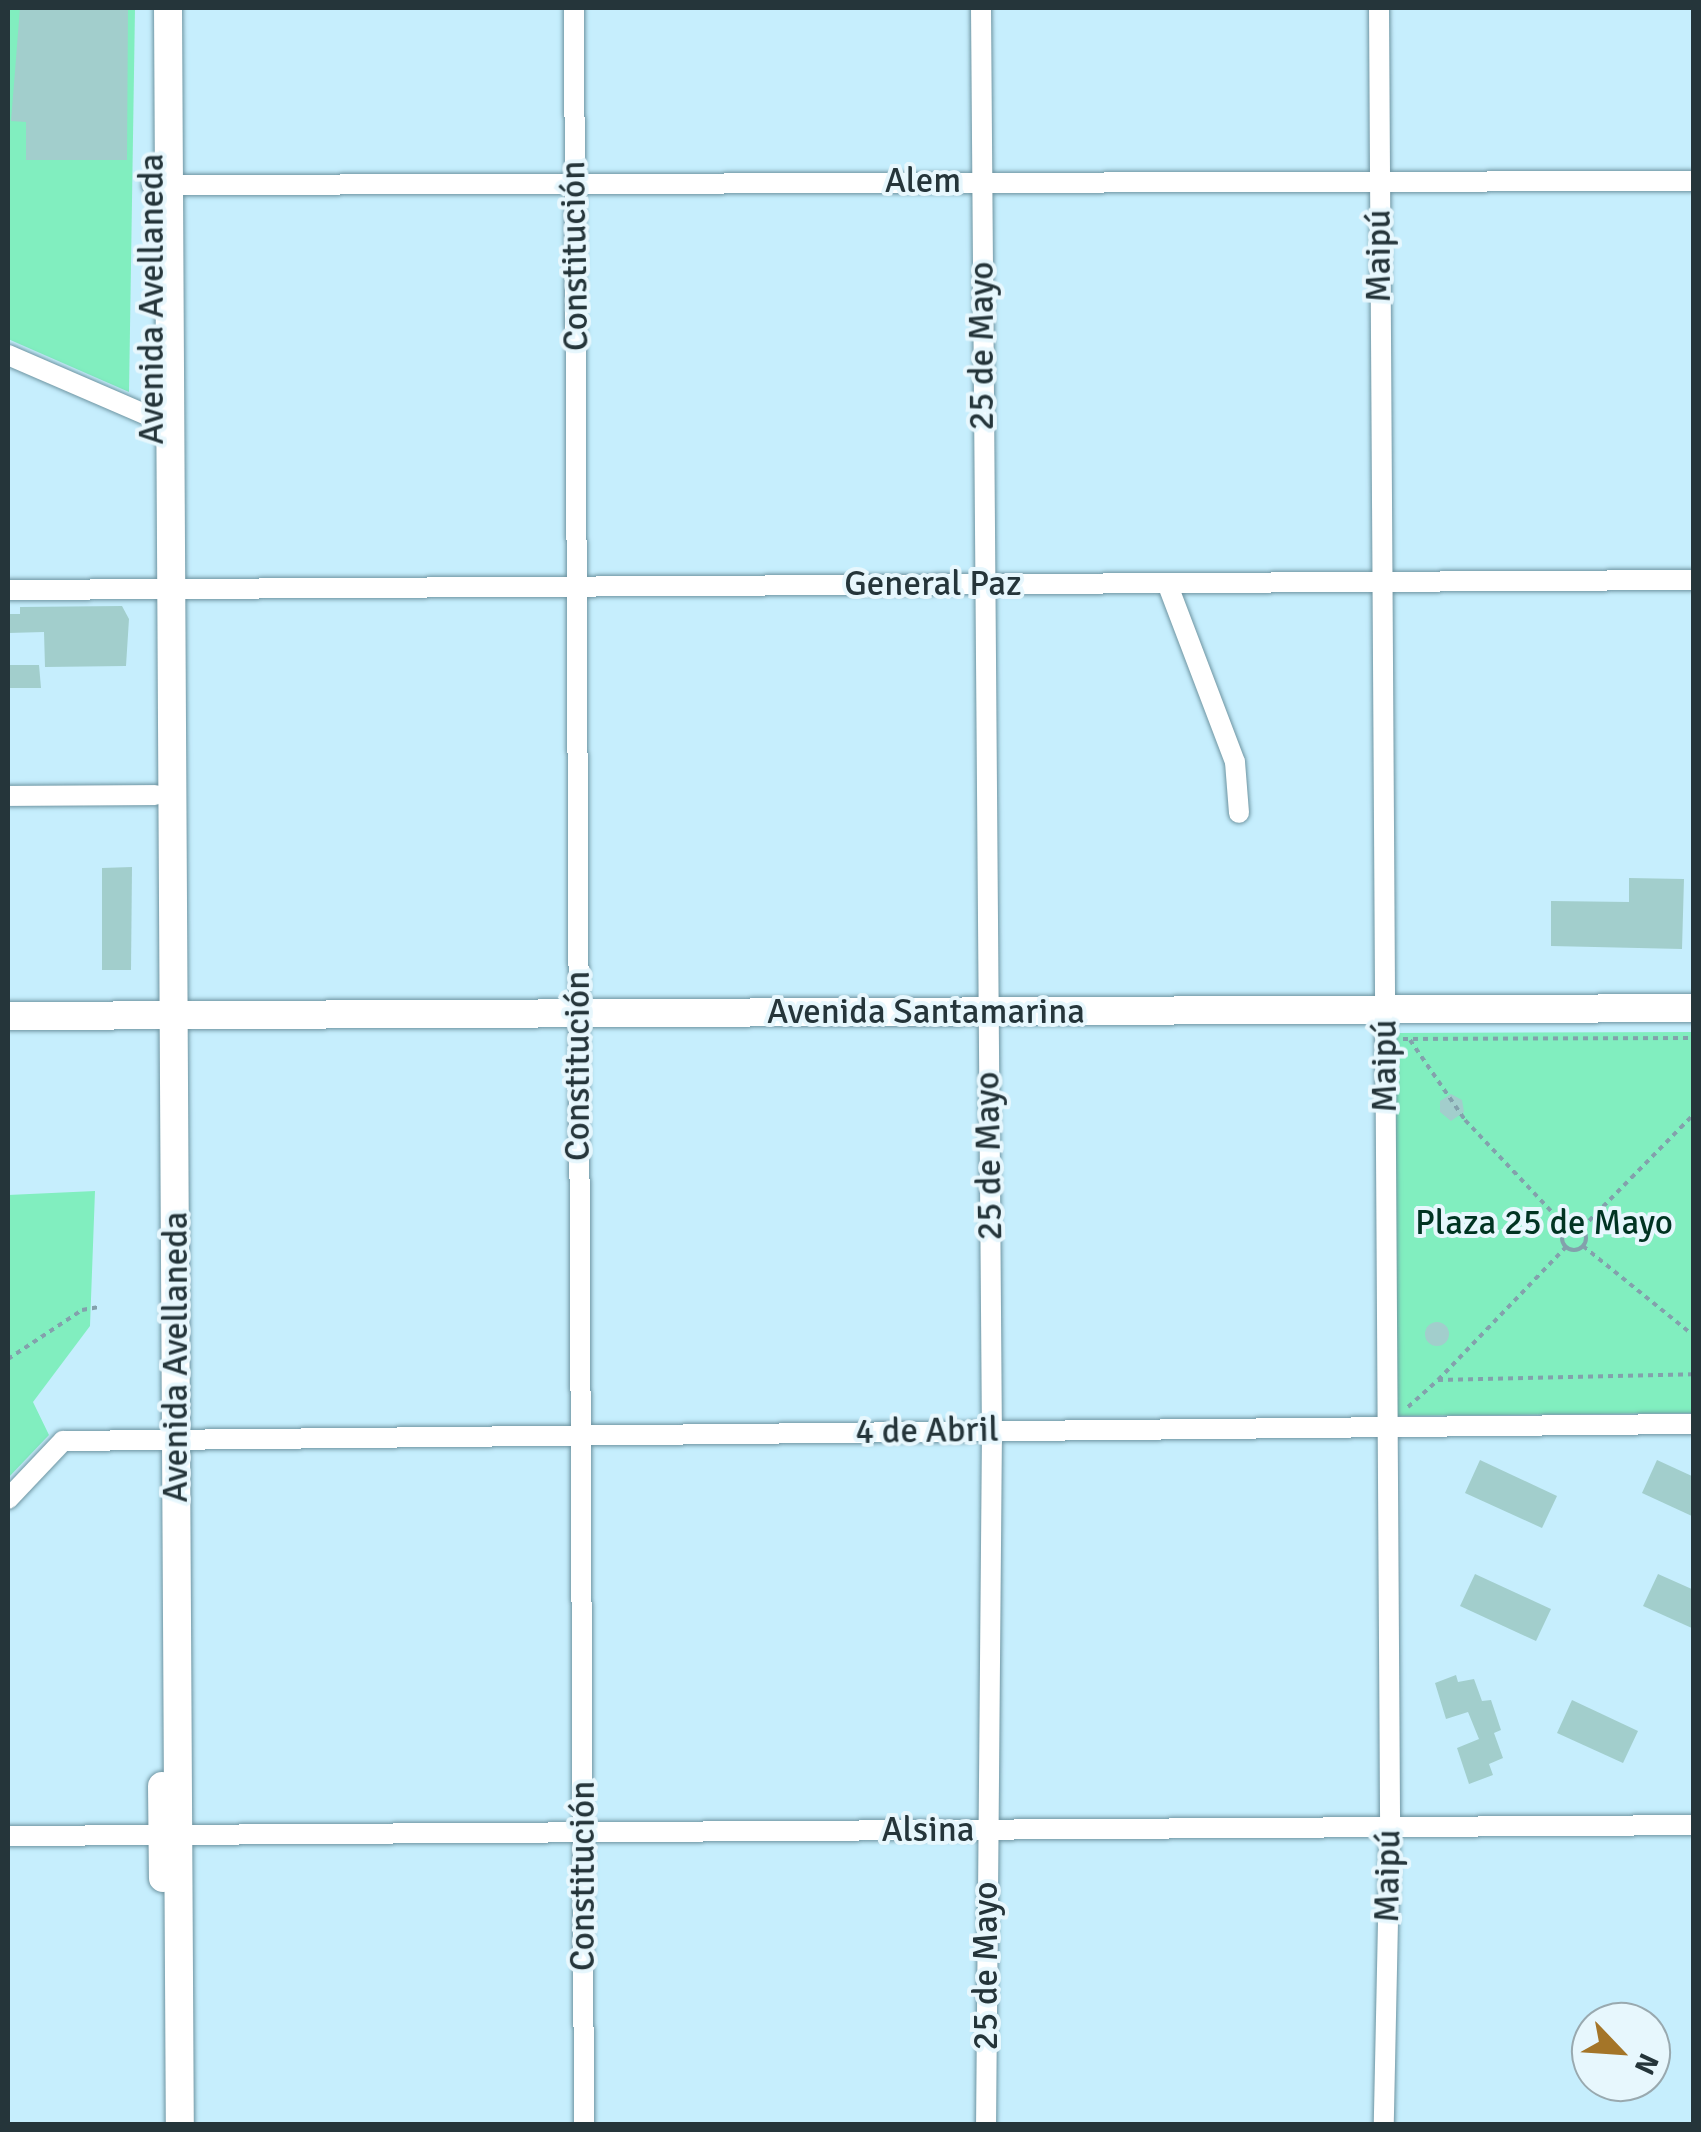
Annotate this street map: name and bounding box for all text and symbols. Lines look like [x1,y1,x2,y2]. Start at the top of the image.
street label: Avenida Avellaneda [131,153,173,445]
street label: Alem [885,160,961,202]
street label: Constitución [552,161,598,351]
street label: Maipú [1358,209,1400,303]
street label: 25 de Mayo [961,262,1003,430]
street label: General Paz [844,563,1022,605]
street label: Constitución [557,971,599,1161]
street label: Avenida Santamarina [767,991,1085,1033]
street label: Maipú [1364,1019,1406,1113]
street label: 25 de Mayo [967,1071,1011,1241]
park label: Plaza 25 de Mayo [1415,1202,1673,1244]
street label: Avenida Avellaneda [155,1211,197,1503]
street label: 4 de Abril [855,1409,999,1453]
street label: Constitución [562,1781,604,1971]
street label: Alsina [881,1809,975,1851]
street label: Maipú [1366,1829,1410,1923]
street label: 25 de Mayo [965,1882,1007,2050]
north arrow [1571,2002,1671,2102]
text: N [1627,2048,1666,2080]

